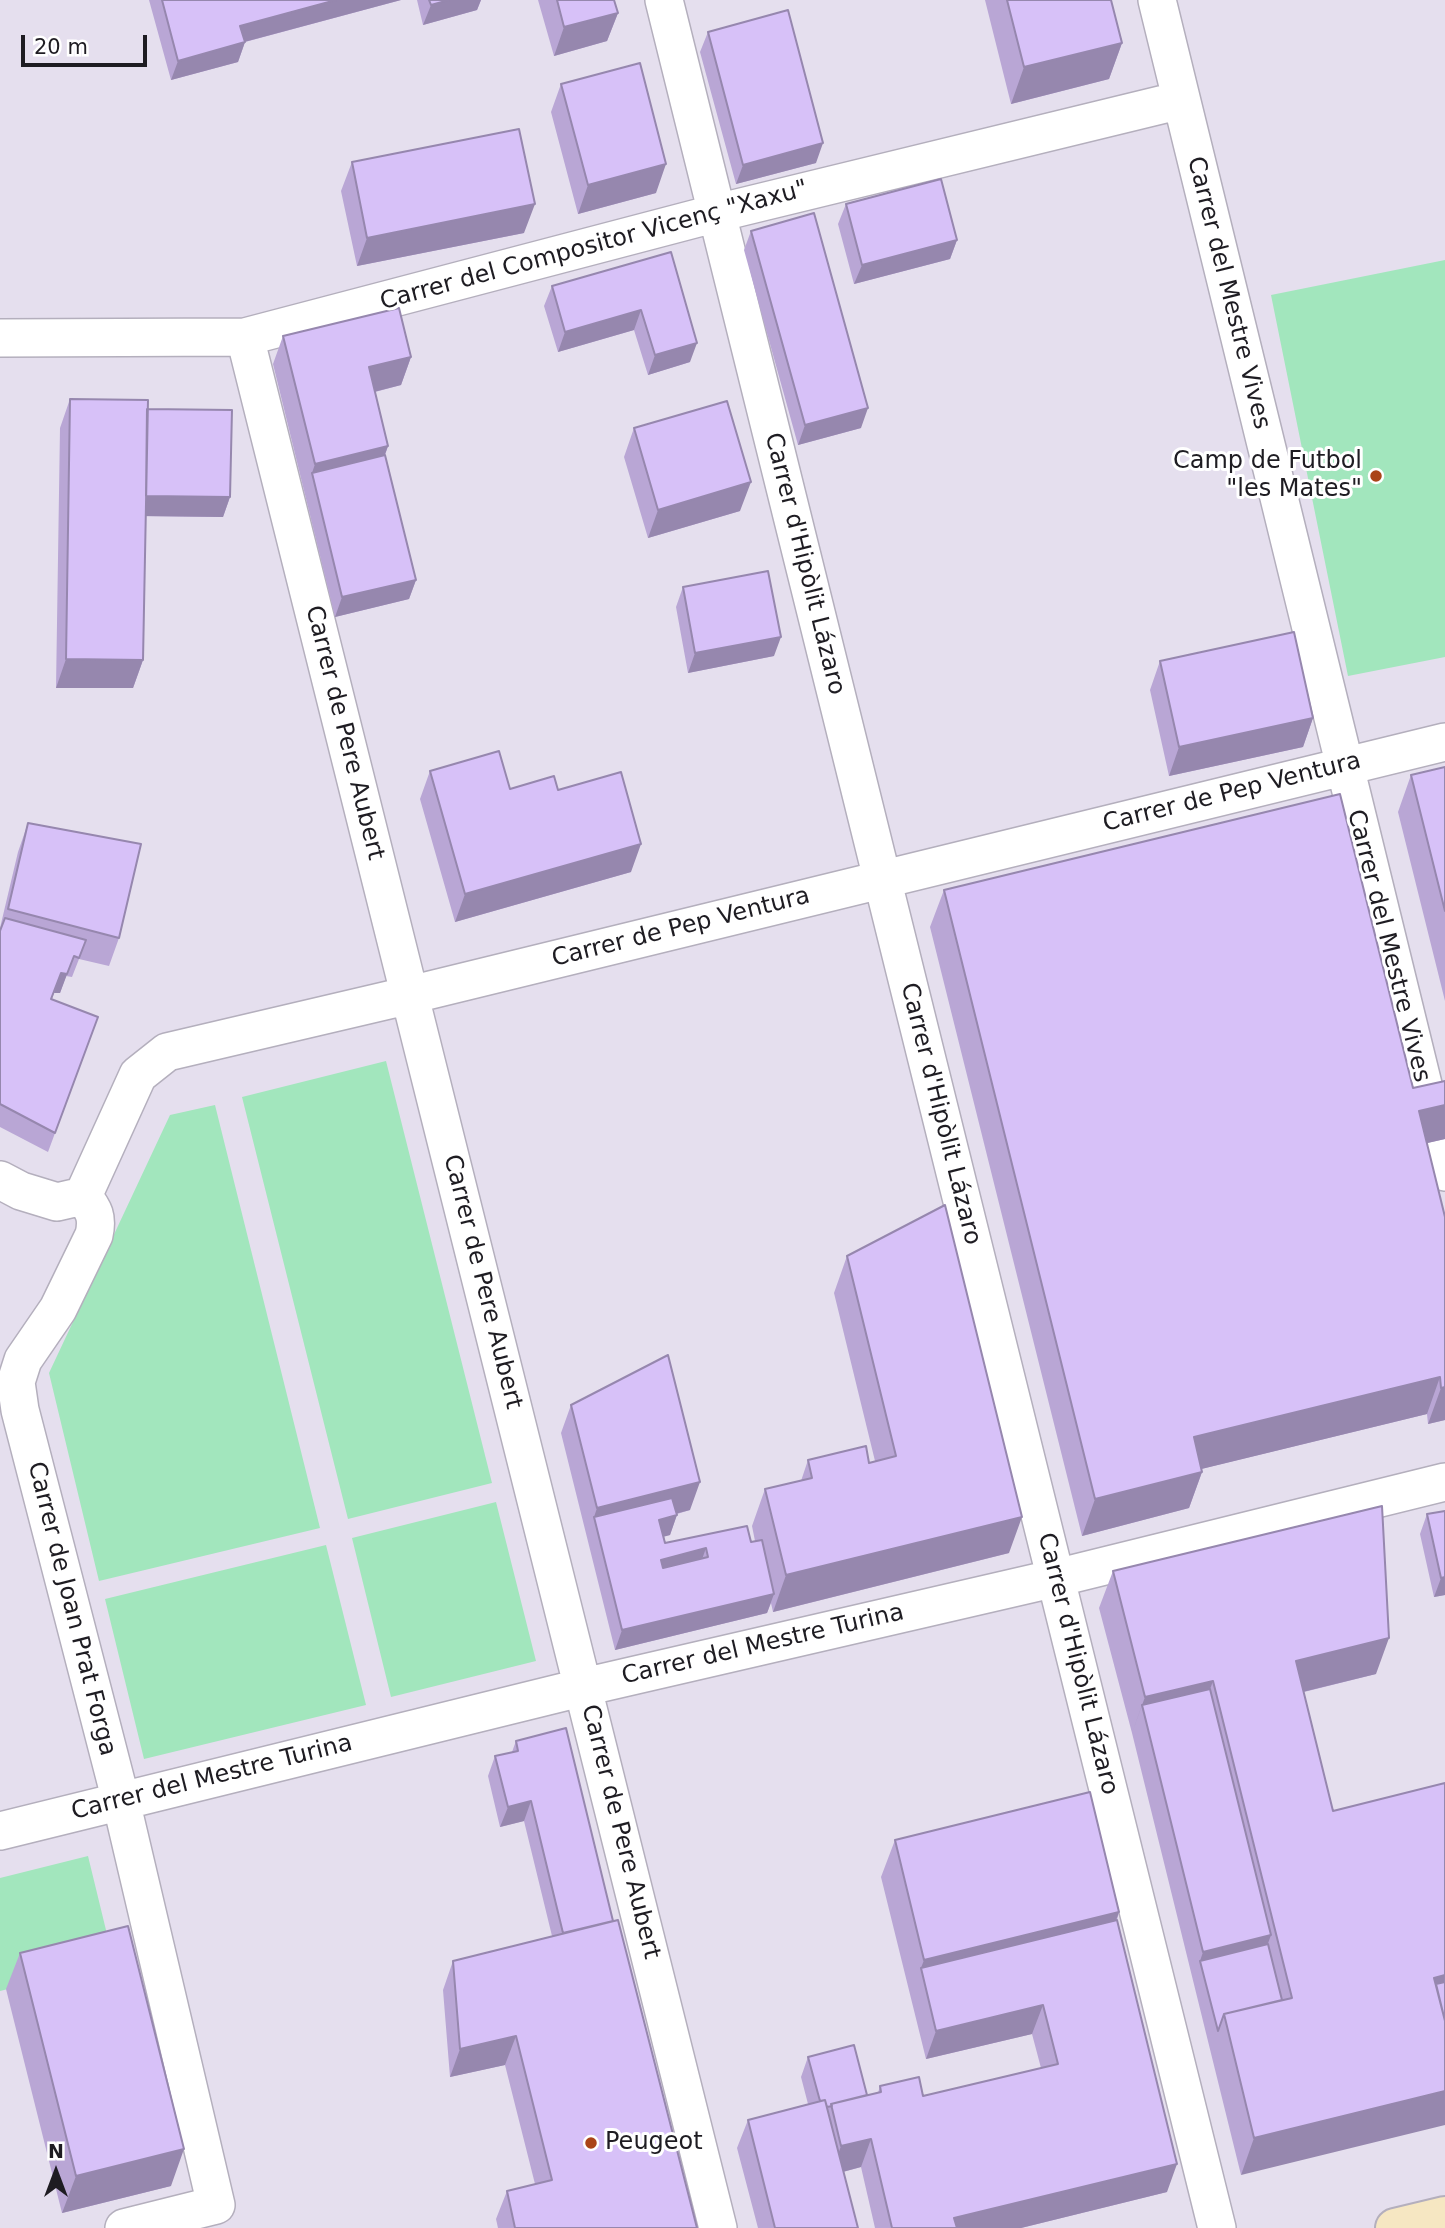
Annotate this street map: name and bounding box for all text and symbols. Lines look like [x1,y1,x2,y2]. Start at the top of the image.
scale bar [24,21,150,65]
text: 20 m [34,35,88,59]
street label: Carrer del Mestre Vives [1180,154,1276,432]
street label: Carrer del Compositor Vicenç "Xaxu" [377,175,811,317]
street label: Carrer d'Hipòlit Lázaro [758,430,850,698]
place label: Camp de Futbol "les Mates" [1173,448,1362,504]
marker: Camp de Futbol "les Mates" [1368,468,1384,484]
street label: Carrer de Pere Aubert [298,603,390,863]
street label: Carrer de Pep Ventura [1100,747,1364,839]
street label: Carrer del Mestre Vives [1340,807,1436,1085]
street label: Carrer de Pep Ventura [549,882,813,974]
street label: Carrer d'Hipòlit Lázaro [894,980,986,1248]
street label: Carrer de Pere Aubert [436,1152,528,1412]
street label: Carrer de Joan Prat Forga [20,1459,122,1759]
street label: Carrer d'Hipòlit Lázaro [1031,1530,1123,1798]
street label: Carrer del Mestre Turina [619,1599,907,1691]
street label: Carrer de Pere Aubert [574,1702,666,1962]
street label: Carrer del Mestre Turina [68,1729,356,1827]
place label: Peugeot [605,2129,703,2157]
marker: Peugeot [583,2135,599,2151]
north arrow [21,2137,91,2207]
text: N [48,2140,64,2162]

